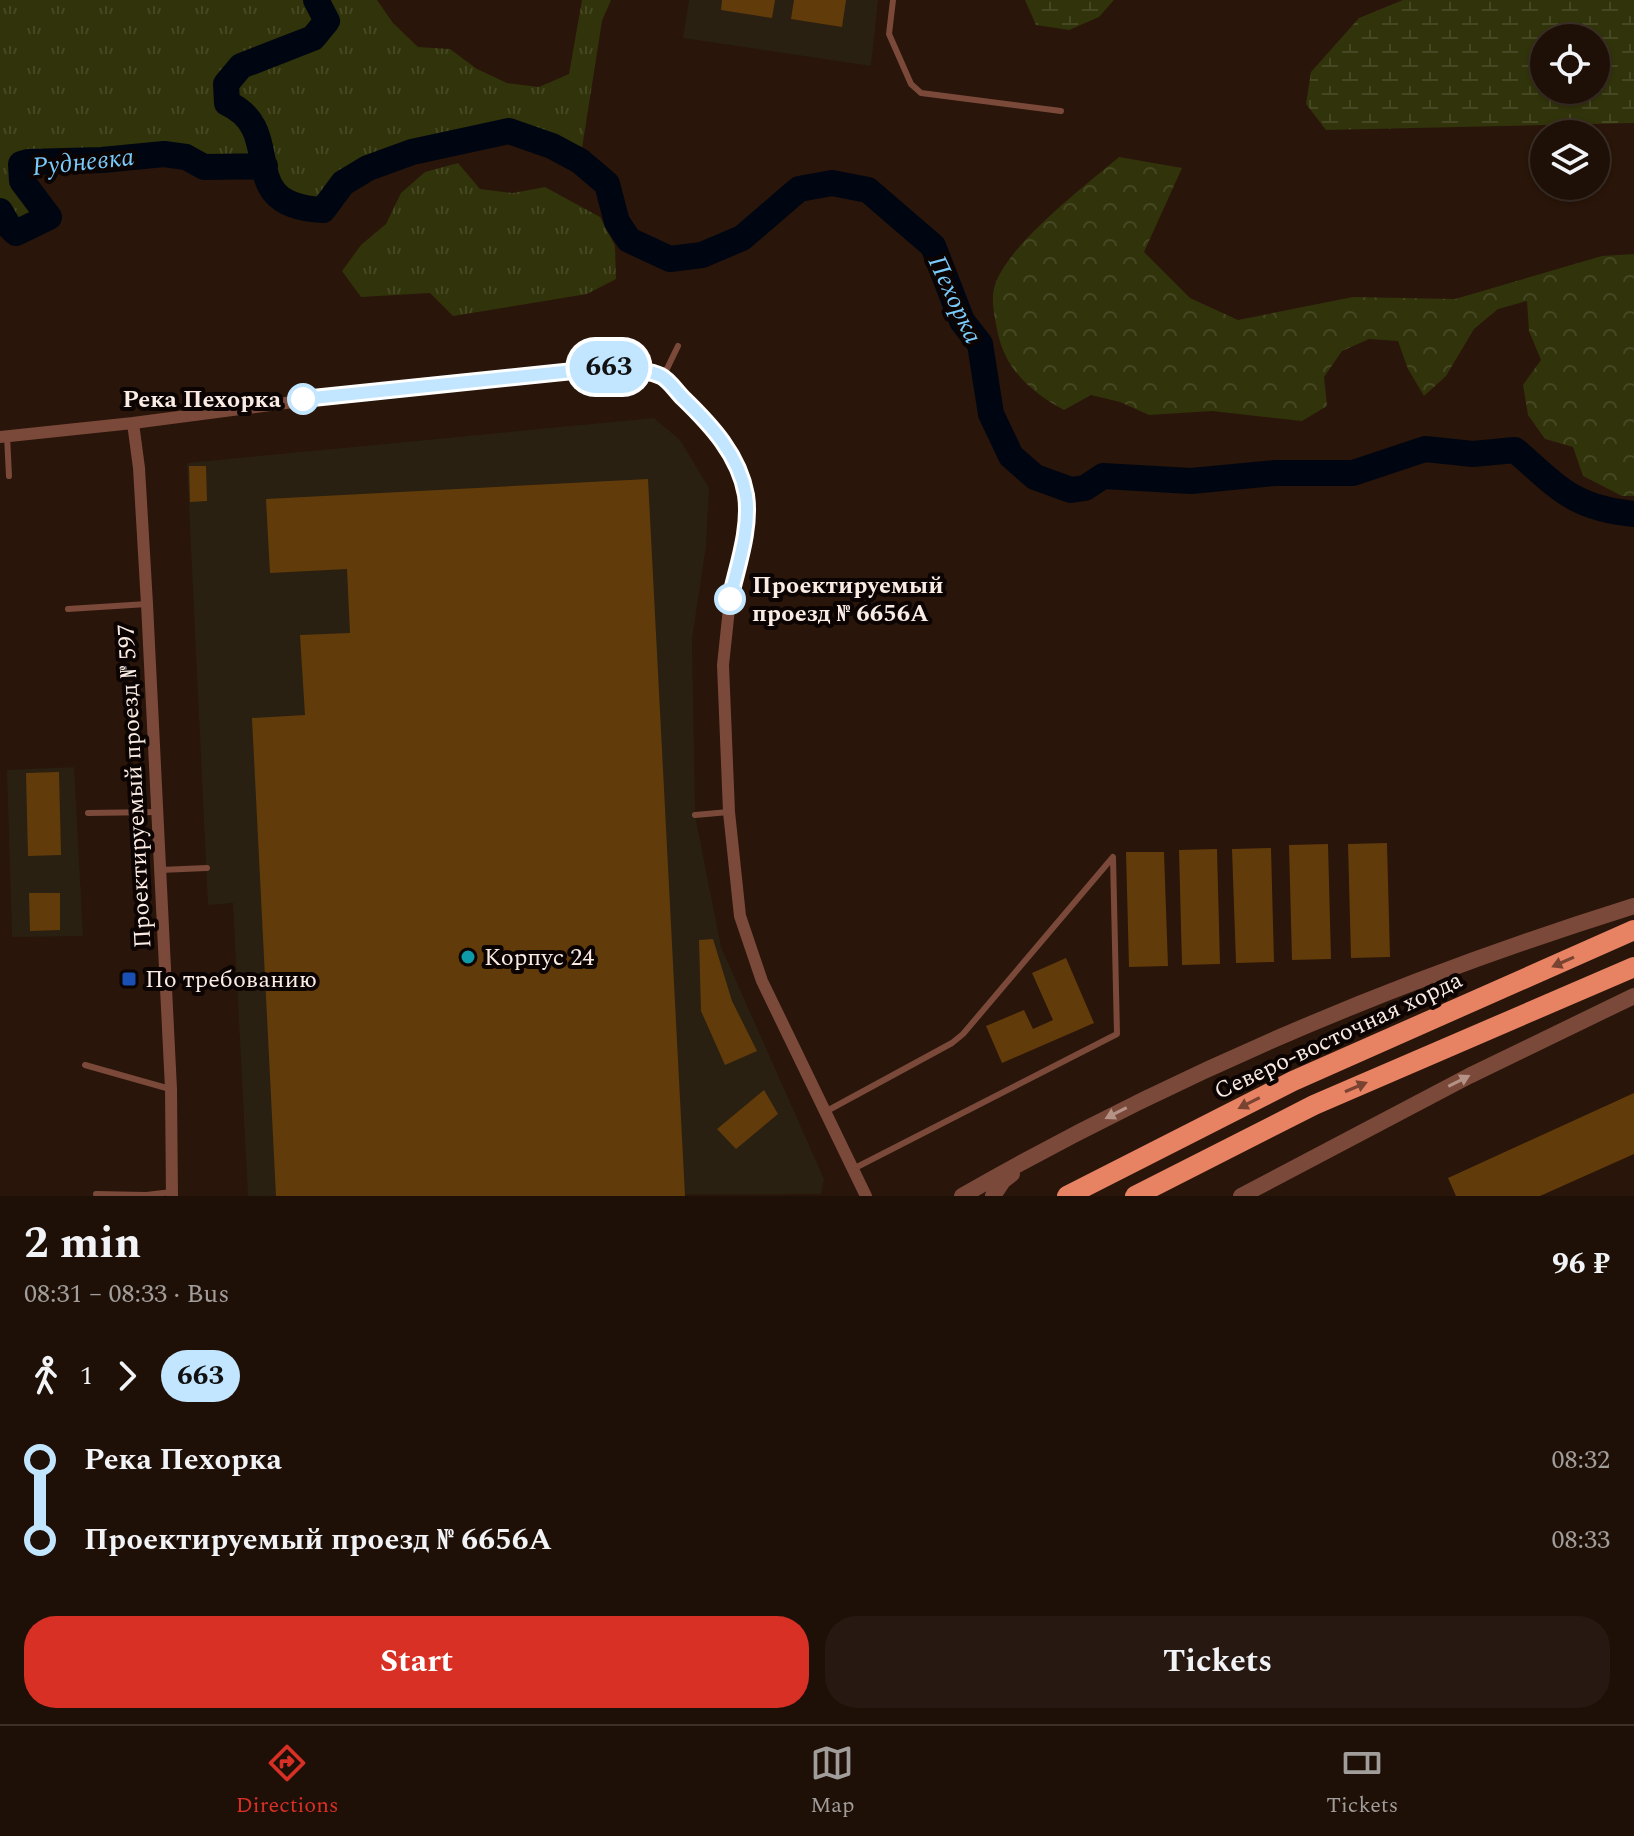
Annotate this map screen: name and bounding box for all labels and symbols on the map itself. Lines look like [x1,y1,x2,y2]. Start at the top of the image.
water label: Рудневка [30,137,136,187]
water label: Пехорка [917,249,993,350]
line badge: 663 [563,341,655,393]
place label: Река Пехорка [123,382,282,418]
marker: Река Пехорка [288,384,318,414]
place label: Проектируемый проезд № 6656А [752,568,944,632]
marker: Проектируемый проезд № 6656А [715,584,745,614]
street label: Проектируемый проезд № 597 [109,623,161,949]
place label: Корпус 24 [484,940,594,976]
marker: Корпус 24 [459,948,477,966]
one-way arrow [1551,955,1574,968]
place label: По требованию [145,962,317,998]
street label: Северо-восточная хорда [1208,962,1469,1109]
marker: По требованию [120,970,138,988]
one-way arrow [1447,1074,1470,1088]
one-way arrow [1344,1081,1368,1094]
one-way arrow [1238,1097,1261,1110]
one-way arrow [1105,1107,1128,1120]

